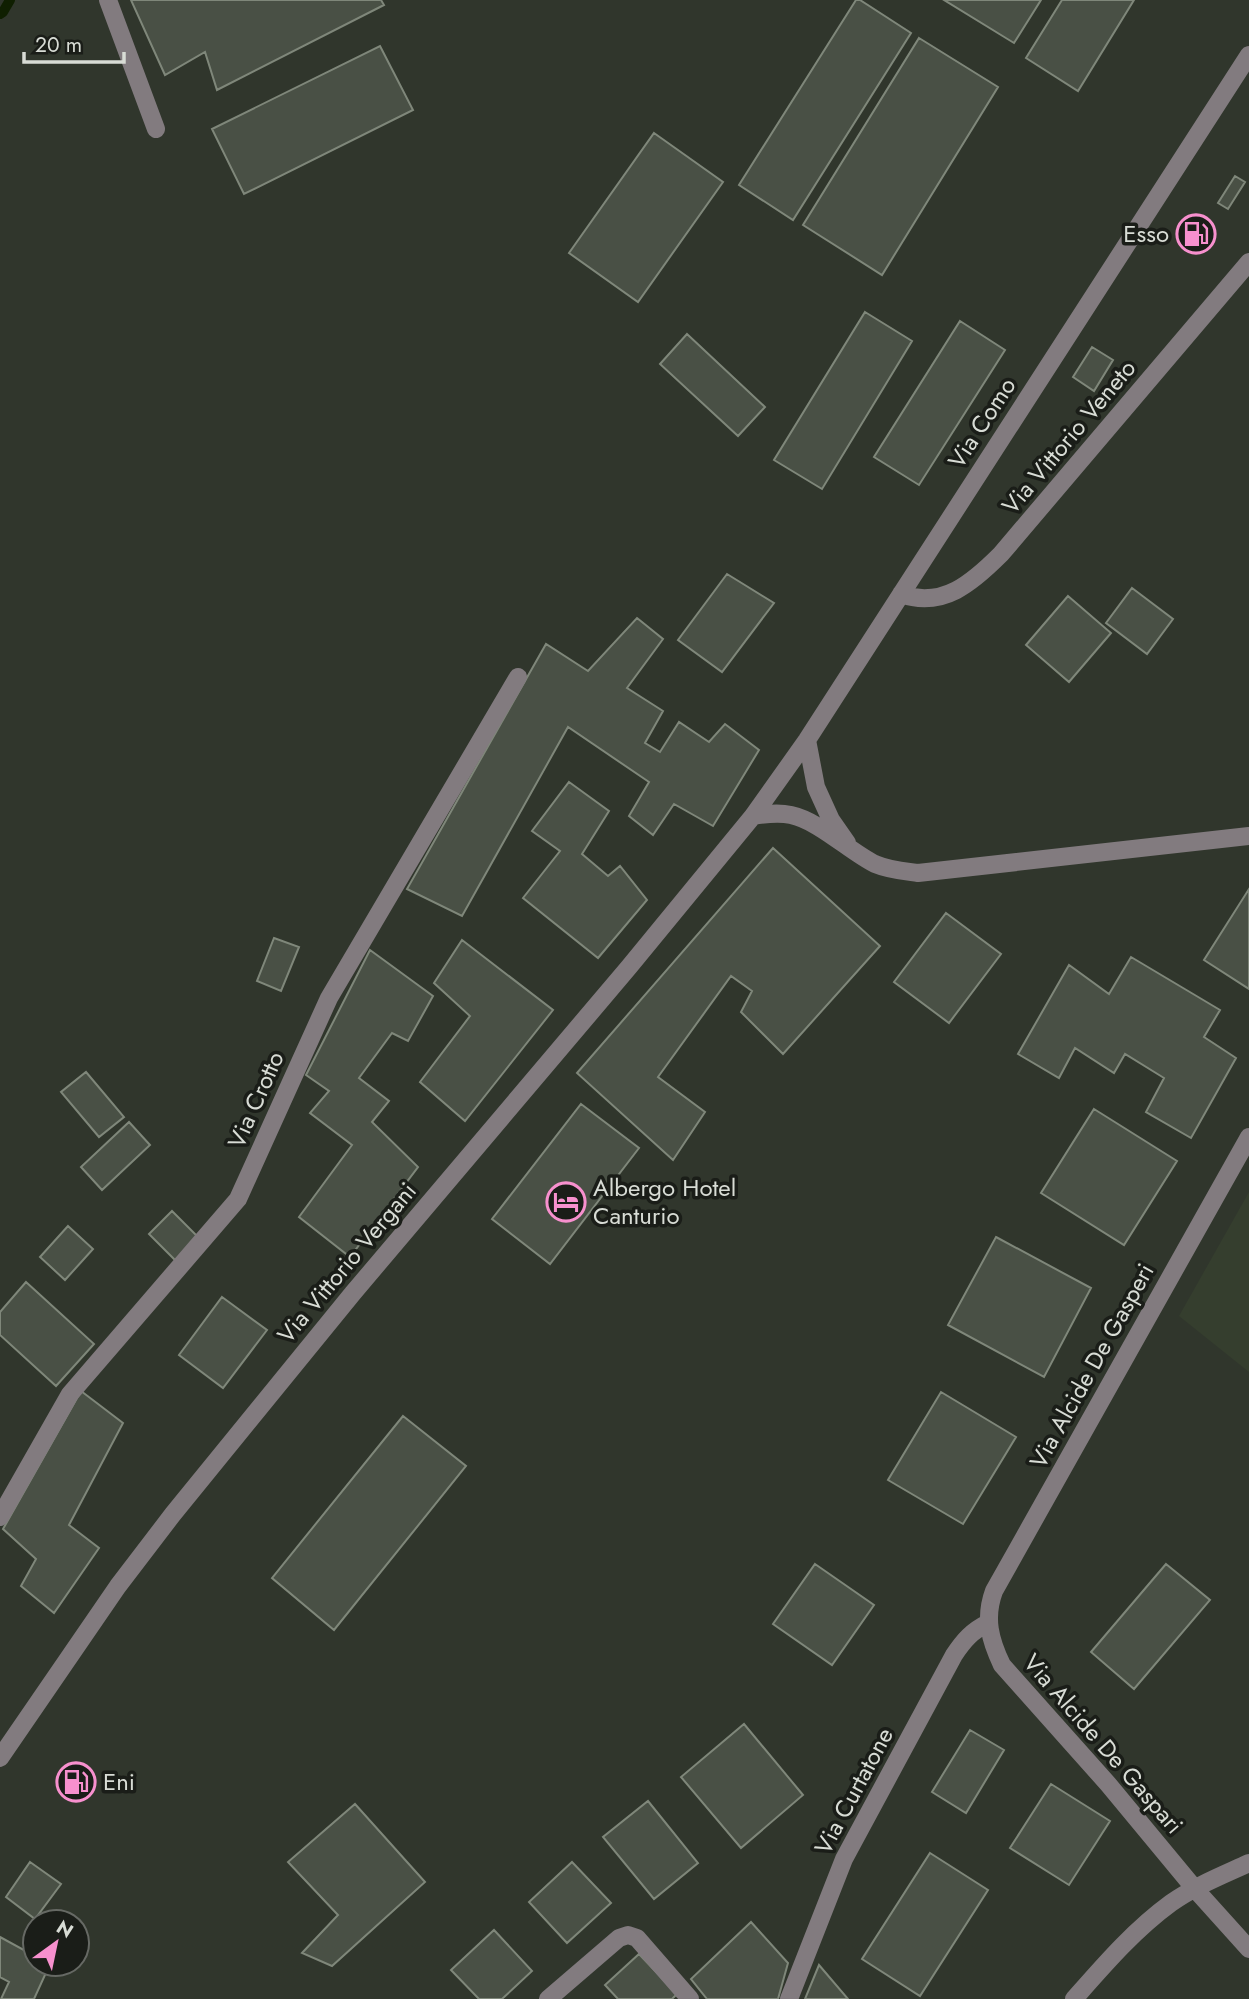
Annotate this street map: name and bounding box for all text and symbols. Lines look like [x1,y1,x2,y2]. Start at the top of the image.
scale bar [24,21,124,65]
text: 20 m [35,30,82,60]
fuel station icon: Esso [1175,213,1217,255]
place label: Esso [1123,216,1169,251]
street label: Via Vittorio Veneto [993,352,1144,522]
street label: Via Como [939,370,1024,475]
street label: Via Crotto [219,1046,292,1154]
place label: Albergo Hotel Canturio [593,1170,736,1233]
street label: Via Vittorio Vergani [269,1175,424,1351]
hotel icon: Albergo Hotel Canturio [545,1181,587,1223]
street label: Via Alcide De Gasperi [1021,1257,1162,1475]
street label: Via Alcide De Gaspari [1015,1646,1192,1841]
street label: Via Curtatone [805,1721,902,1860]
fuel station icon: Eni [55,1761,97,1803]
place label: Eni [103,1764,135,1799]
north arrow [21,1908,91,1978]
text: N [51,1914,79,1945]

